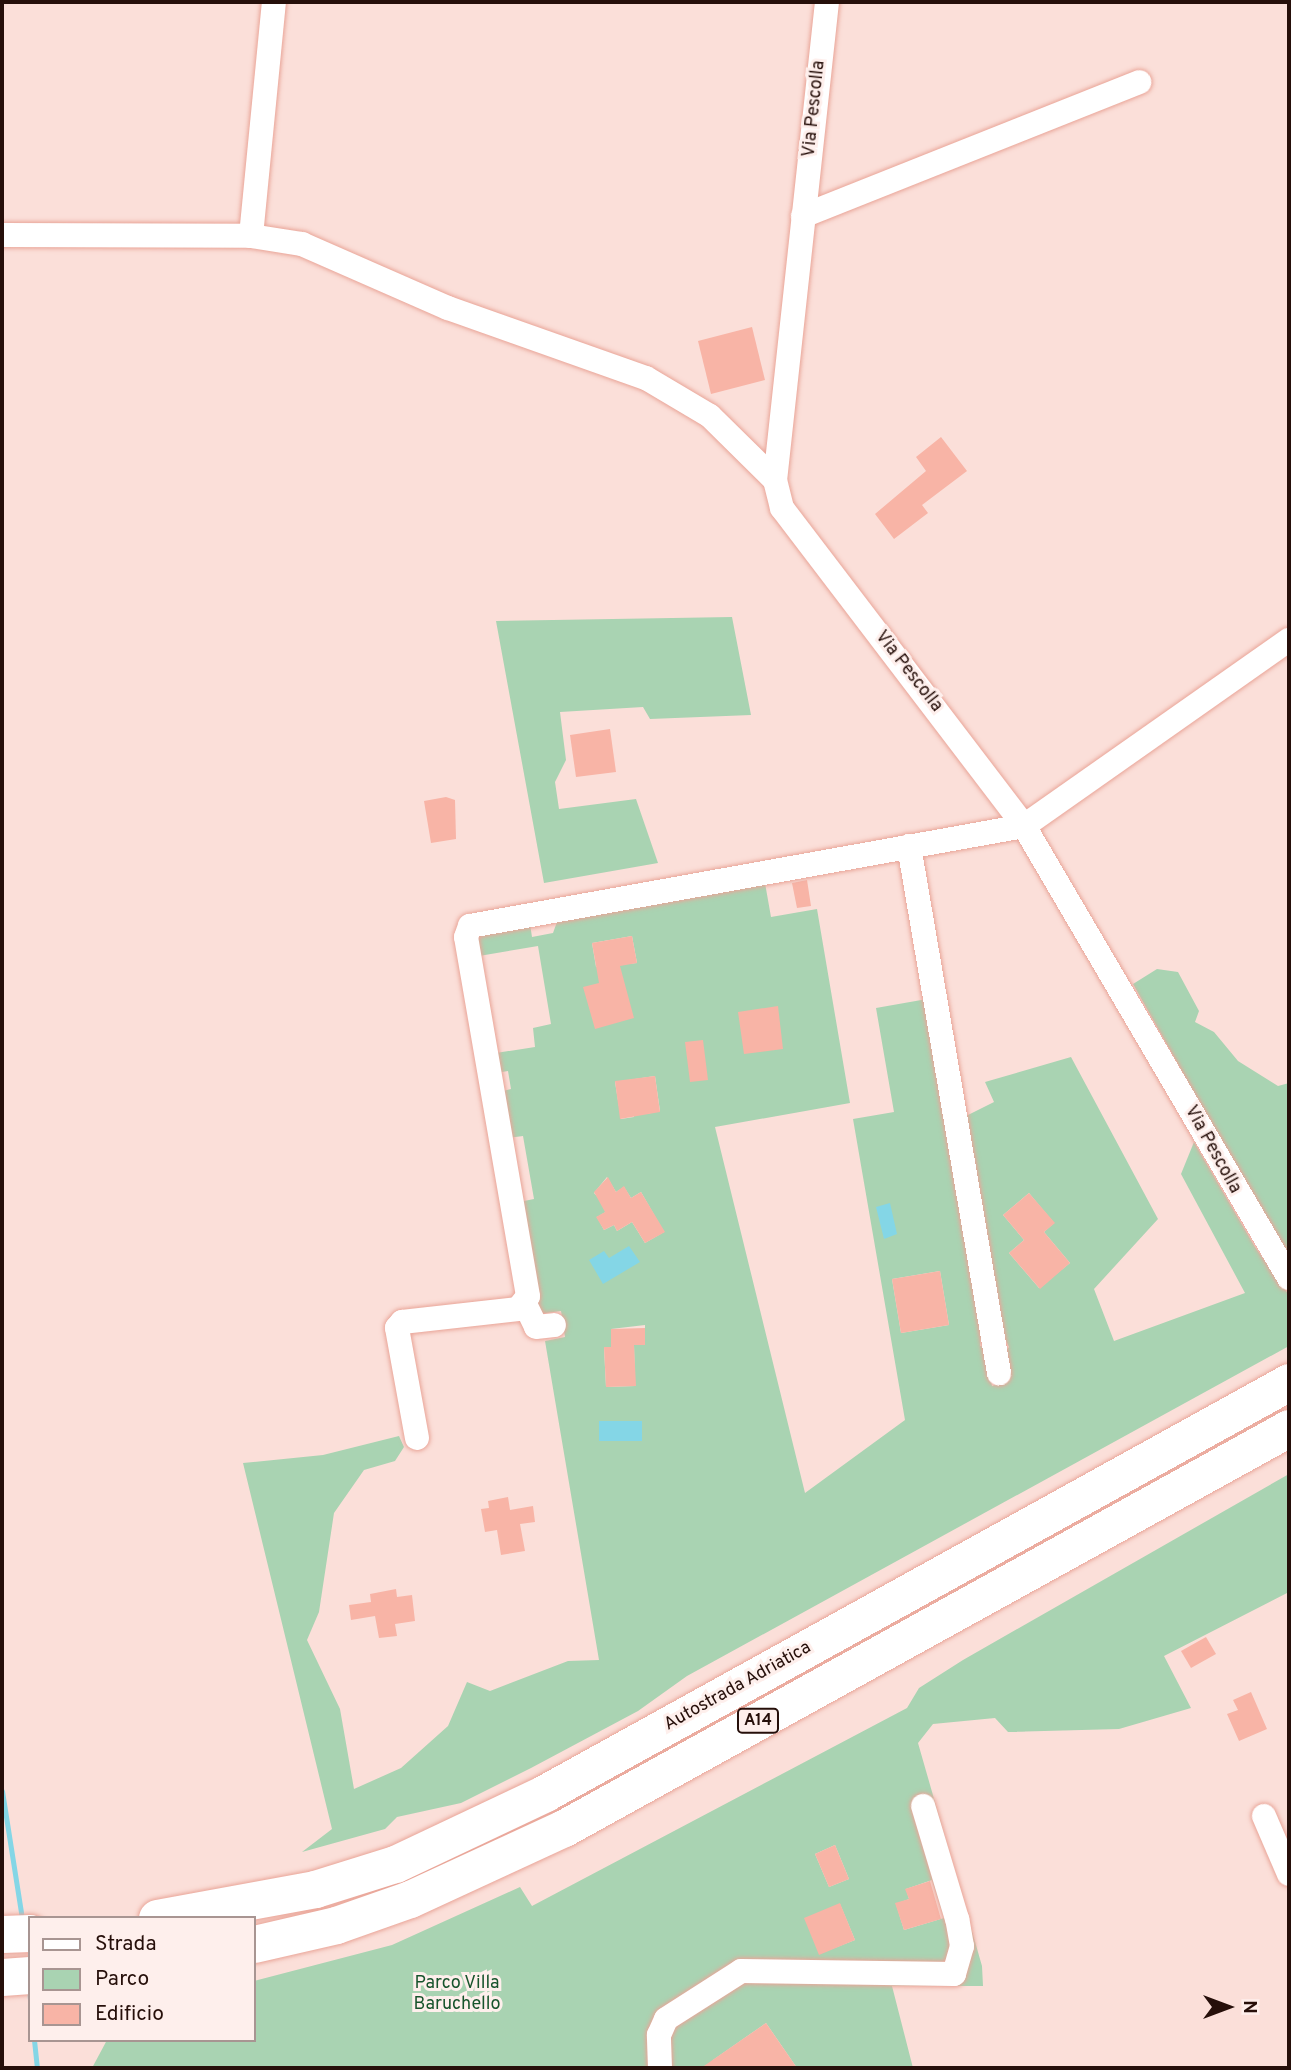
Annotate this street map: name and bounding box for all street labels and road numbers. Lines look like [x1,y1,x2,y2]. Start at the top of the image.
street label: Via Pescolla [799,60,831,158]
street label: Via Pescolla [870,627,946,717]
street label: Via Pescolla [1179,1102,1245,1198]
street label: Autostrada Adriatica [660,1637,816,1737]
road number: A14 [735,1708,781,1734]

